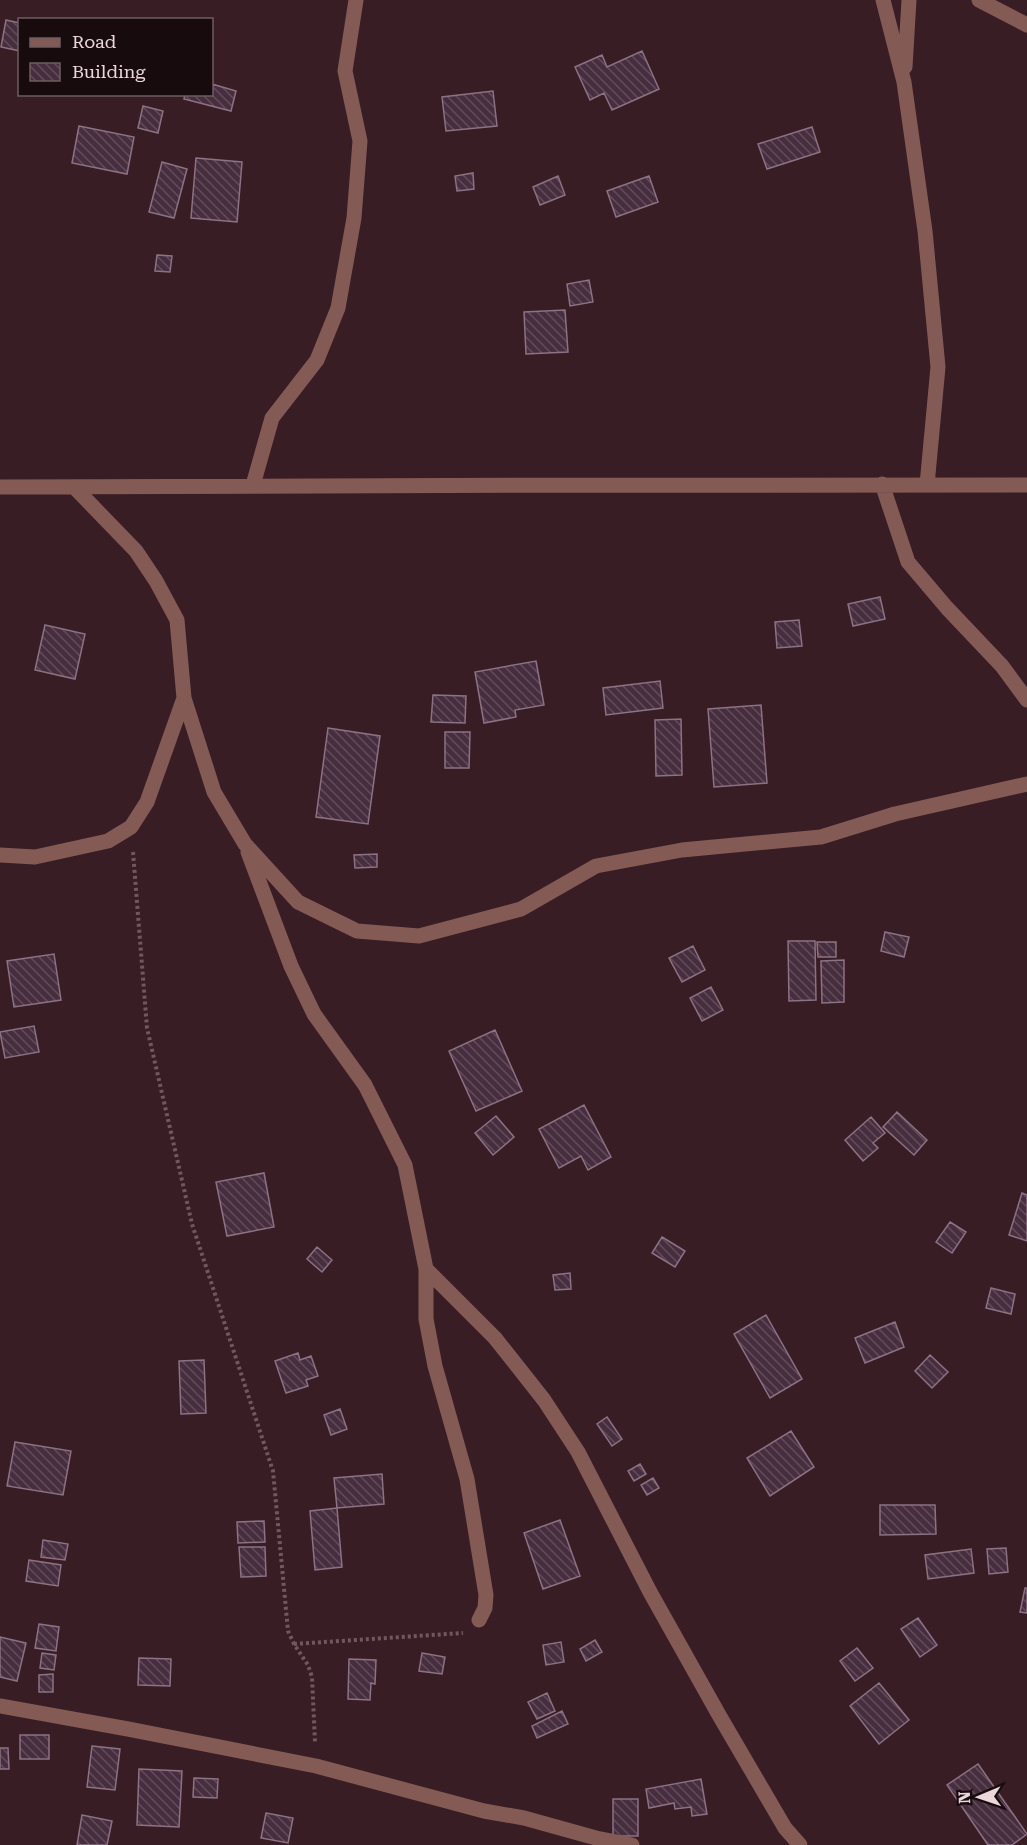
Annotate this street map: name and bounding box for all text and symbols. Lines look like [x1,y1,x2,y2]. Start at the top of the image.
legend [18,18,213,96]
text: Road [72,31,117,52]
text: Building [72,61,146,82]
north arrow [949,1767,1009,1827]
text: N [955,1791,974,1804]

